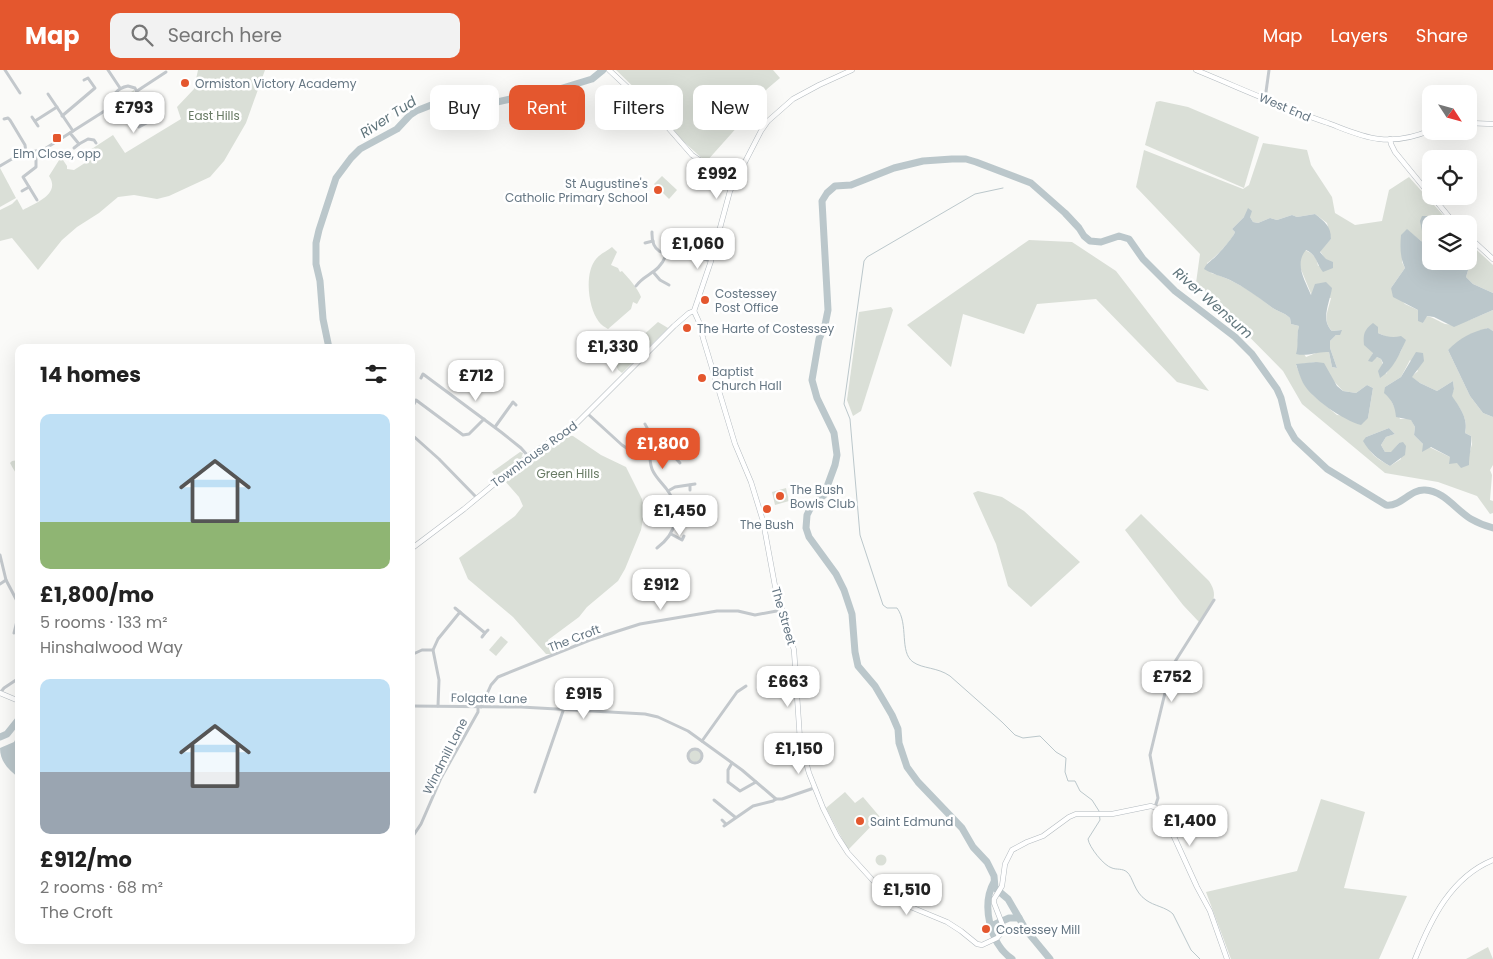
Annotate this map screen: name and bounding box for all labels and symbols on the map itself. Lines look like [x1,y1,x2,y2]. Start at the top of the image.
place label: Ormiston Victory Academy [195,75,357,92]
marker: Ormiston Victory Academy [179,77,191,89]
north arrow [1422,85,1478,140]
street label: West End [1256,88,1314,126]
water label: River Tud [356,91,421,143]
pin: £793 [104,92,164,134]
park label: East Hills [188,107,240,124]
marker: Elm Close, opp [51,132,63,144]
place label: Elm Close, opp [13,145,101,162]
pin: £992 [687,158,747,200]
place label: St Augustine's Catholic Primary School [505,175,648,206]
marker: St Augustine's Catholic Primary School [652,184,664,196]
pin: £1,060 [657,228,739,270]
water label: River Wensum [1169,263,1257,343]
place label: Costessey Post Office [715,285,778,316]
marker: Costessey Post Office [699,294,711,306]
place label: The Harte of Costessey [697,320,835,337]
marker: The Harte of Costessey [681,322,693,334]
pin: £1,330 [572,330,654,373]
pin: £712 [446,360,506,402]
place label: Baptist Church Hall [712,363,782,394]
marker: Baptist Church Hall [696,372,708,384]
street label: Townhouse Road [487,417,581,491]
pin: £1,800 [622,428,704,470]
park label: Green Hills [536,465,600,482]
place label: The Bush Bowls Club [790,481,855,512]
marker: The Bush Bowls Club [774,490,786,502]
pin: £1,450 [639,494,721,537]
marker: The Bush [761,503,773,515]
place label: The Bush [740,516,794,533]
pin: £912 [631,568,691,611]
street label: The Street [768,585,800,647]
street label: The Croft [545,620,603,656]
pin: £752 [1142,660,1202,703]
pin: £663 [758,666,818,708]
pin: £915 [554,678,614,720]
street label: Folgate Lane [451,689,527,707]
street label: Windmill Lane [419,715,471,797]
pin: £1,150 [758,732,840,775]
pin: £1,400 [1149,804,1231,847]
place label: Saint Edmund [870,813,953,830]
marker: Saint Edmund [854,815,866,827]
pin: £1,510 [866,874,948,916]
place label: Costessey Mill [996,921,1080,938]
marker: Costessey Mill [980,923,992,935]

